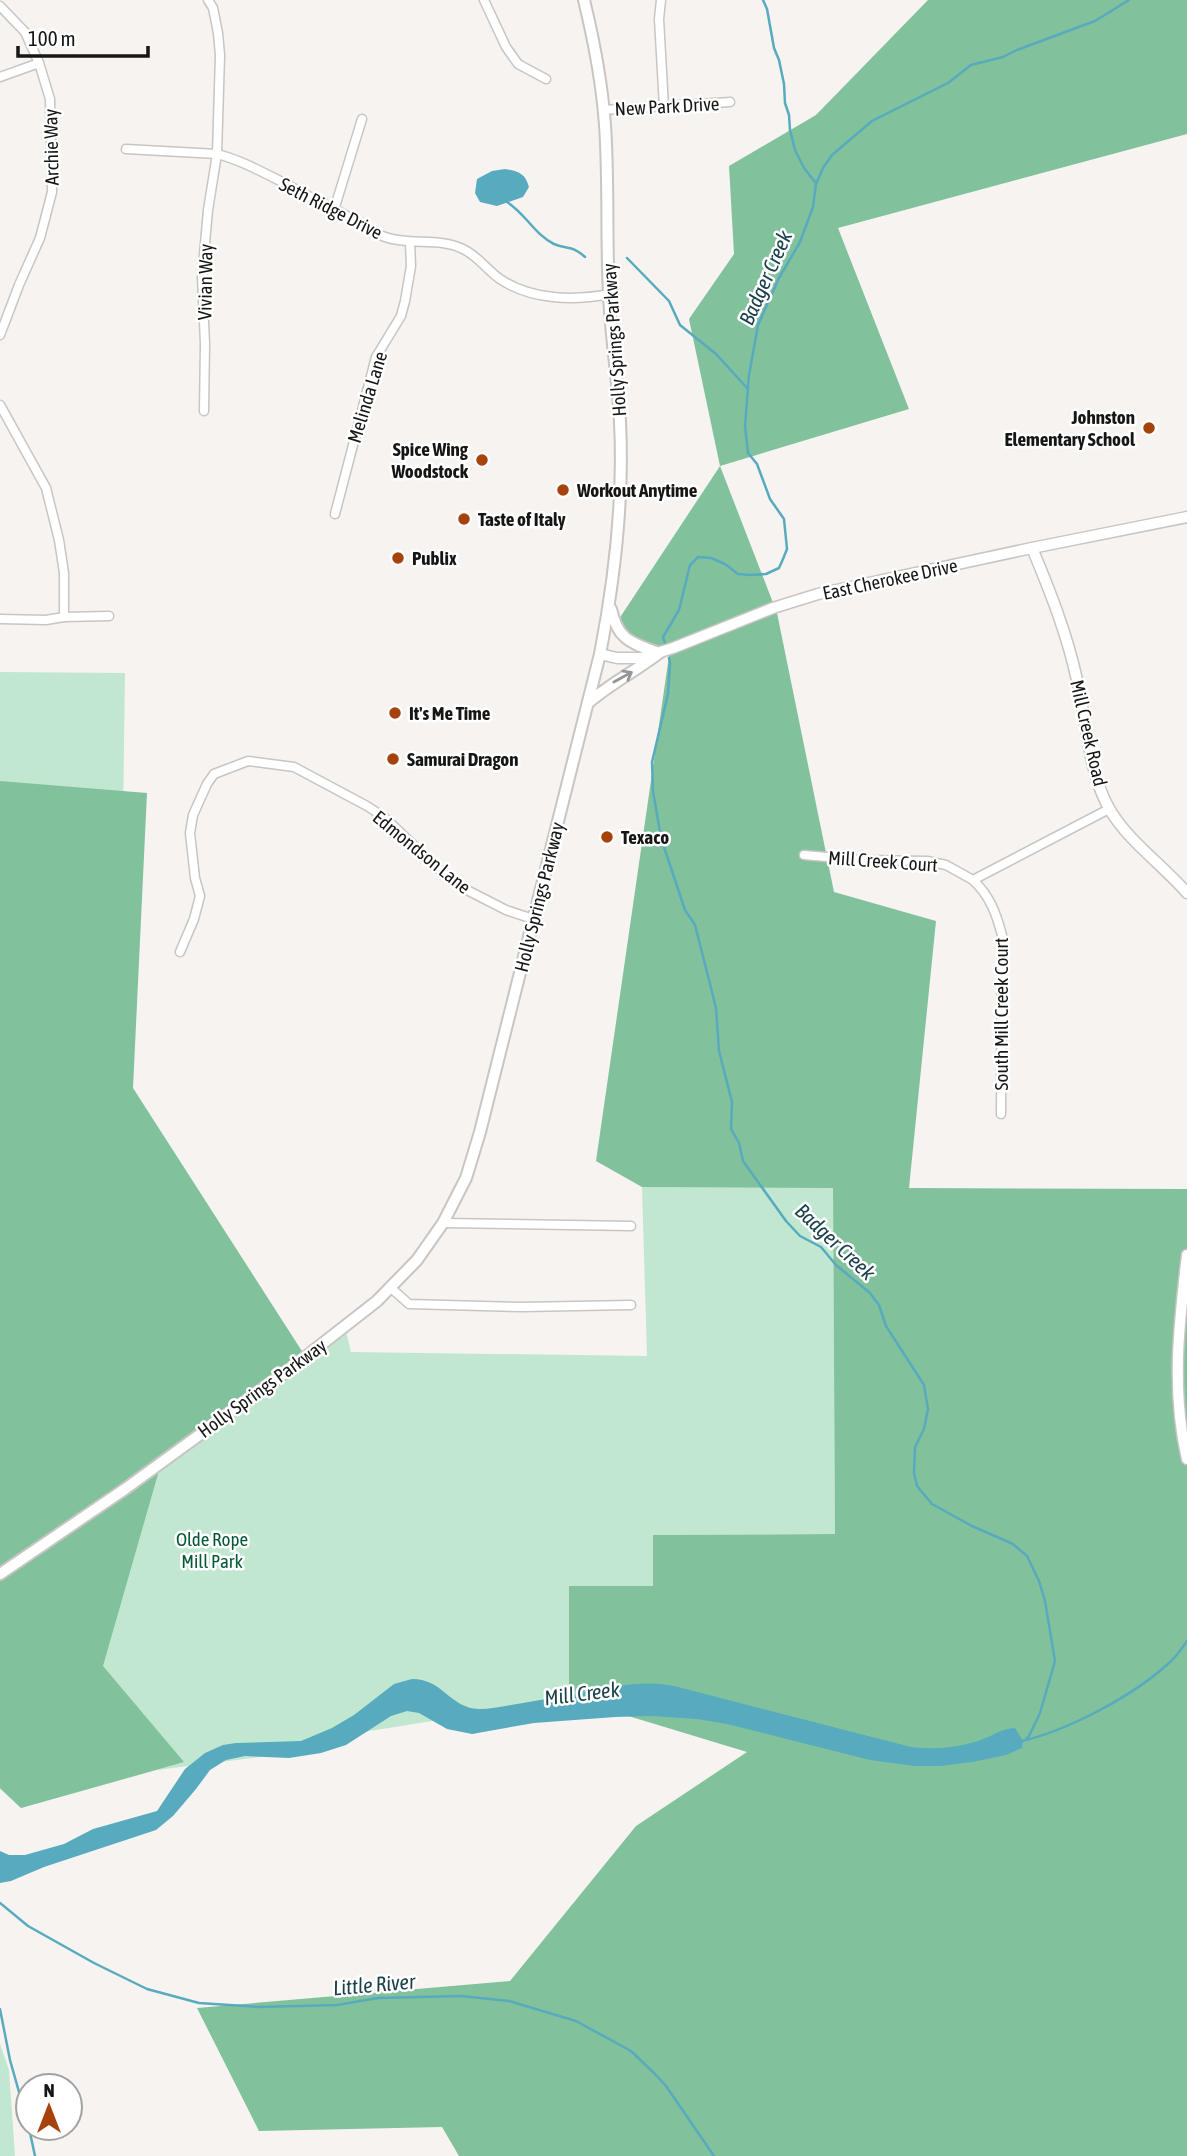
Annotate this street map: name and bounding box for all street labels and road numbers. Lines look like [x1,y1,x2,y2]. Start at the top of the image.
street label: New Park Drive [614,92,720,120]
street label: Archie Way [39,108,63,186]
street label: Seth Ridge Drive [276,173,386,243]
street label: Vivian Way [193,243,217,320]
street label: Holly Springs Parkway [598,263,630,417]
street label: Melinda Lane [343,349,391,445]
street label: East Cherokee Drive [821,554,959,604]
street label: Mill Creek Road [1066,678,1112,788]
street label: Edmondson Lane [369,806,475,898]
street label: Holly Springs Parkway [510,820,568,974]
street label: Mill Creek Court [828,846,938,876]
street label: South Mill Creek Court [990,938,1012,1090]
street label: Holly Springs Parkway [193,1334,331,1442]

